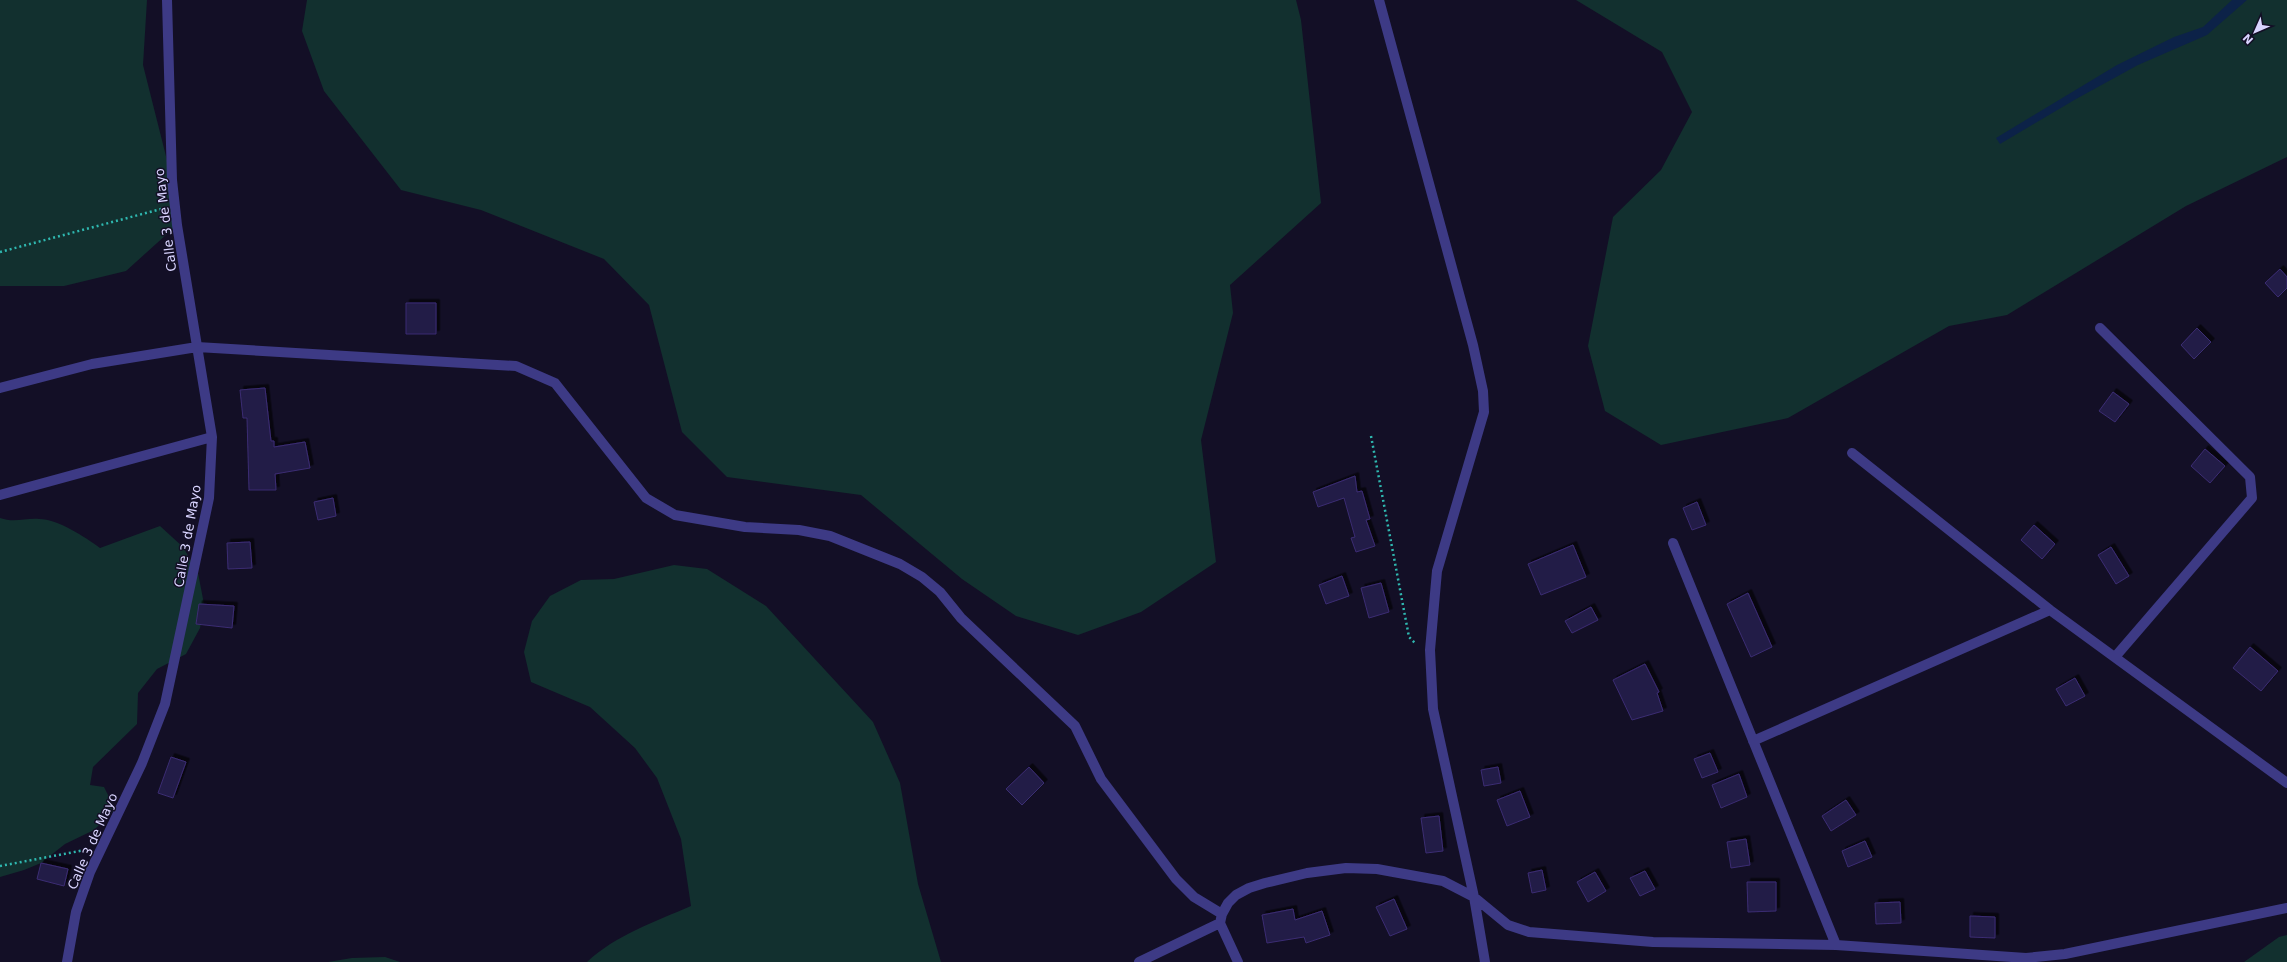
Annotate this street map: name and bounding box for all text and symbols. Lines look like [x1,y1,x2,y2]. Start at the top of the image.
north arrow [2235,12,2275,52]
text: N [2240,31,2256,47]
street label: Calle 3 de Mayo [152,167,179,272]
street label: Calle 3 de Mayo [171,484,204,589]
street label: Calle 3 de Mayo [64,791,120,892]

